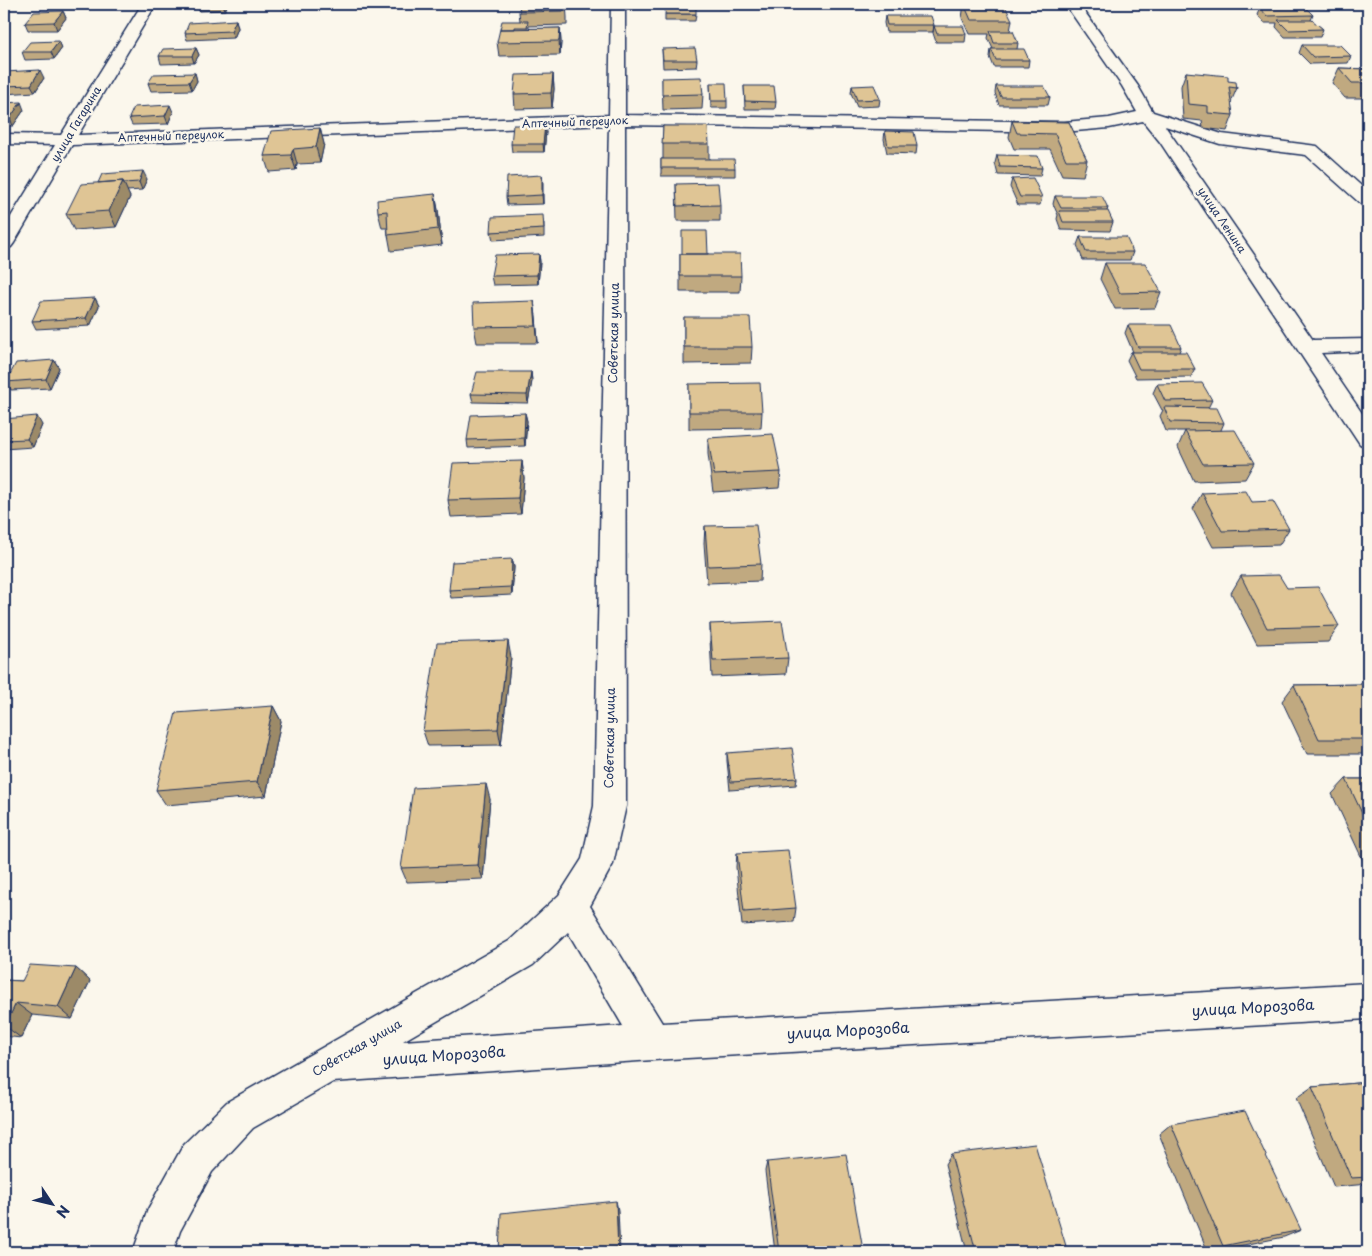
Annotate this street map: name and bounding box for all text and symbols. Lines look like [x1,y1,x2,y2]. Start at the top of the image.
street label: улица Гагарина [46,82,105,165]
street label: Аптечный переулок [522,111,629,132]
street label: Аптечный переулок [118,125,225,146]
street label: улица Ленина [1194,183,1251,256]
street label: Советская улица [603,282,623,383]
street label: Советская улица [599,687,619,788]
street label: улица Морозова [1191,992,1316,1021]
street label: Советская улица [308,1014,405,1080]
street label: улица Морозова [786,1015,911,1044]
street label: улица Морозова [382,1039,507,1070]
north arrow [28,1178,78,1228]
text: N [51,1201,75,1222]

